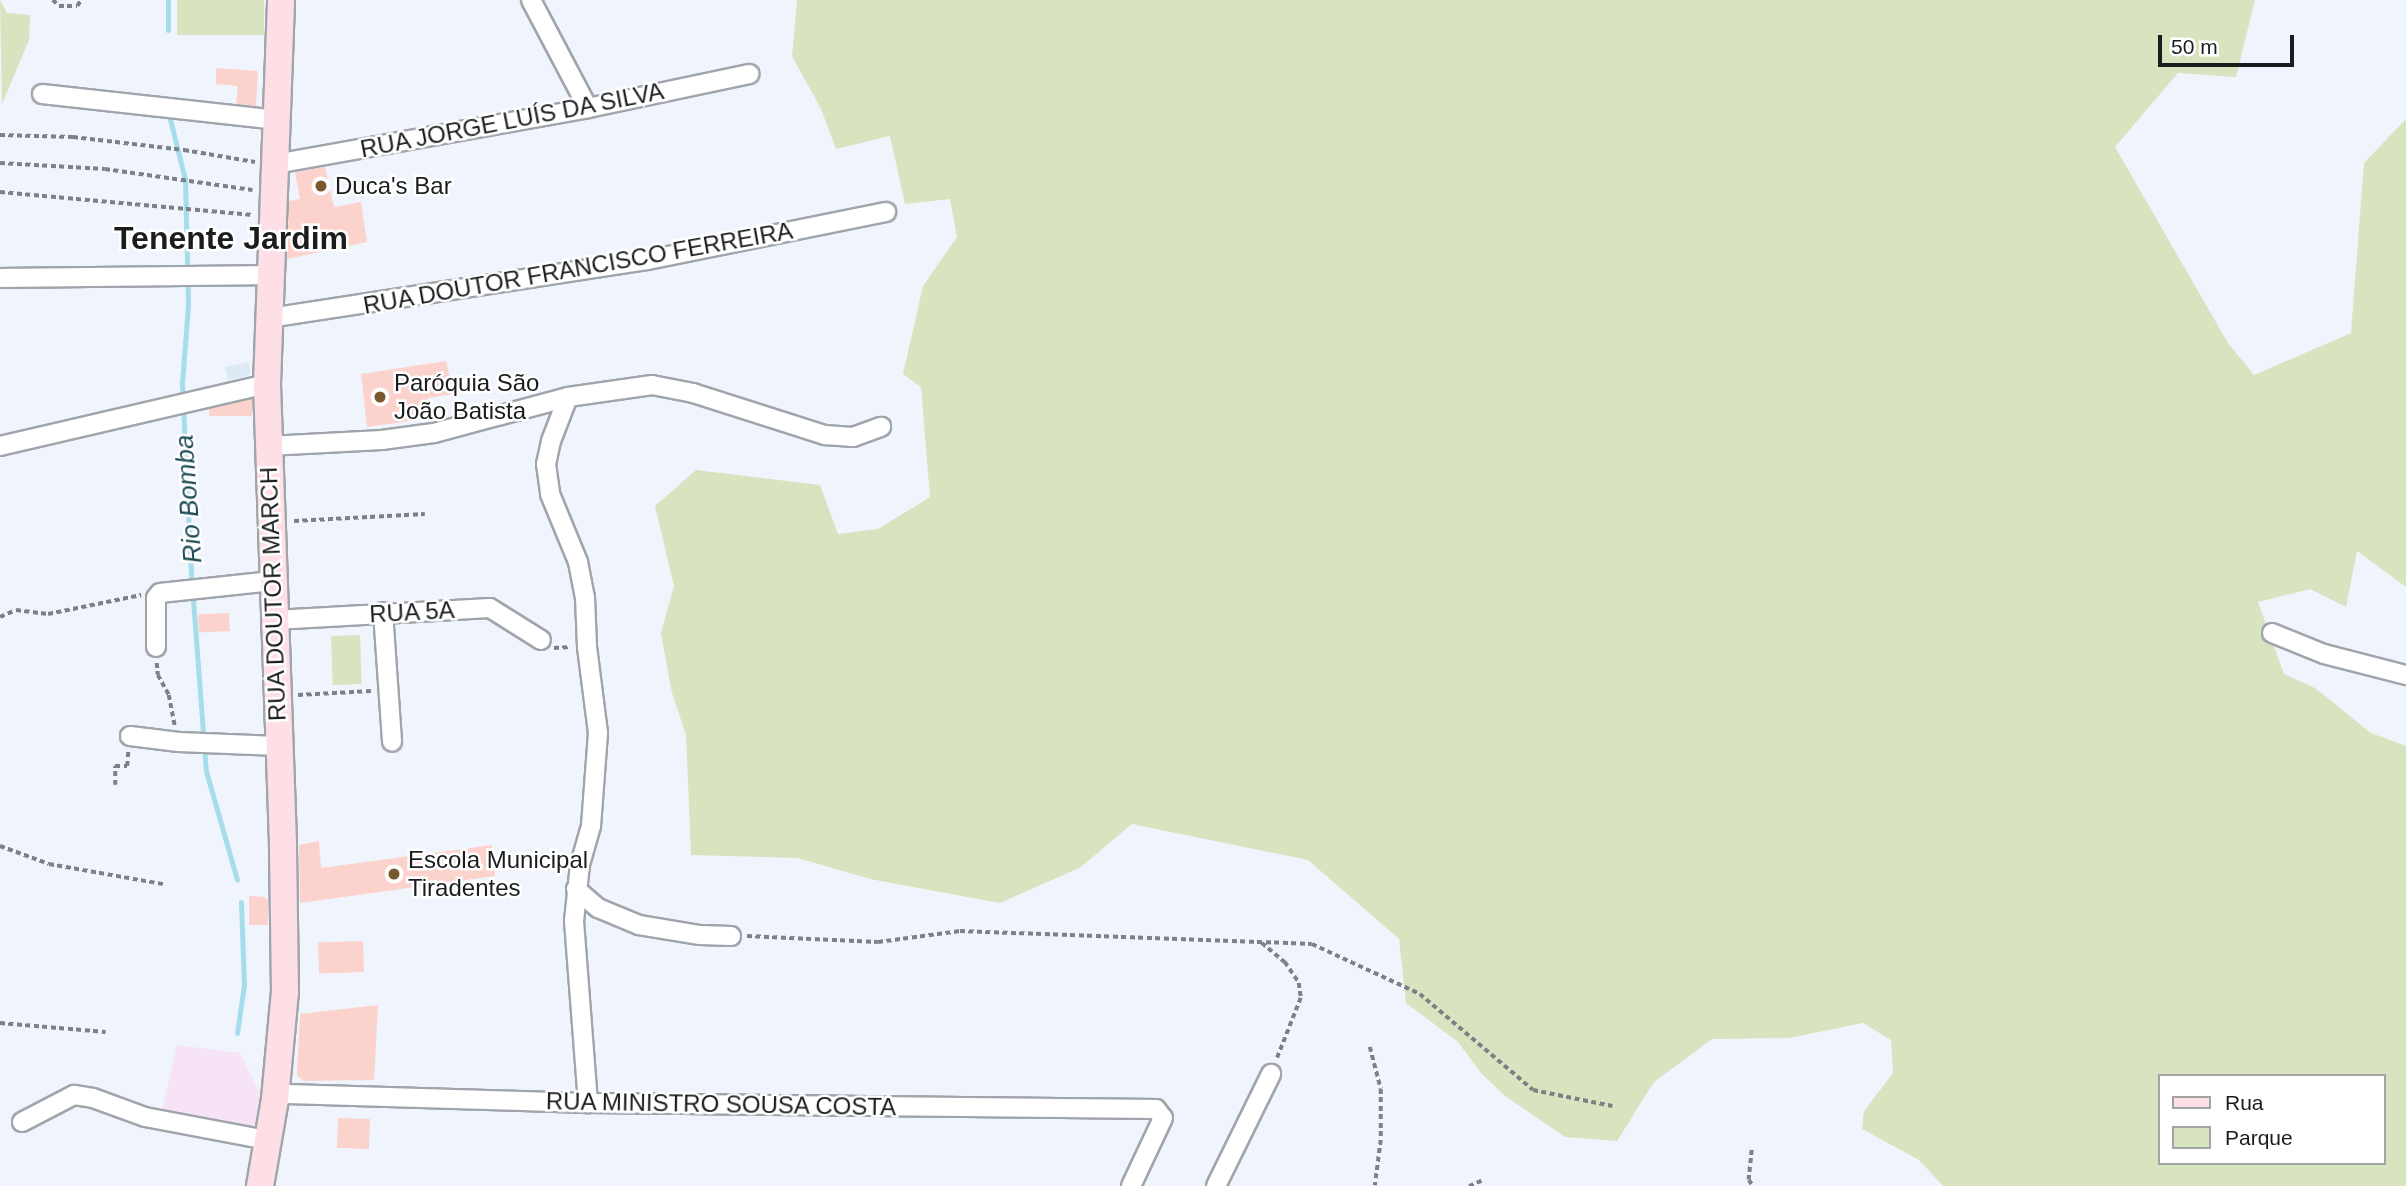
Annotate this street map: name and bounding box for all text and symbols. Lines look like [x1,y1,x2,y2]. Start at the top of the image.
scale bar [2161,21,2298,65]
text: 50 m [2171,35,2218,58]
street label: RUA JORGE LUÍS DA SILVA [357,76,667,164]
place label: Duca's Bar [335,172,452,200]
marker: Duca's Bar [313,178,329,194]
street label: RUA DOUTOR FRANCISCO FERREIRA [360,216,796,320]
district label: Tenente Jardim [114,219,348,257]
place label: Paróquia São João Batista [394,369,539,425]
marker: Paróquia São João Batista [372,389,388,405]
water label: Rio Bomba [169,434,209,564]
street label: RUA DOUTOR MARCH [254,466,292,722]
street label: RUA 5A [368,595,456,629]
place label: Escola Municipal Tiradentes [408,846,588,902]
marker: Escola Municipal Tiradentes [386,866,402,882]
legend [2158,1074,2385,1165]
street label: RUA MINISTRO SOUSA COSTA [544,1087,898,1121]
text: Rua [2225,1091,2264,1114]
text: Parque [2225,1126,2293,1149]

